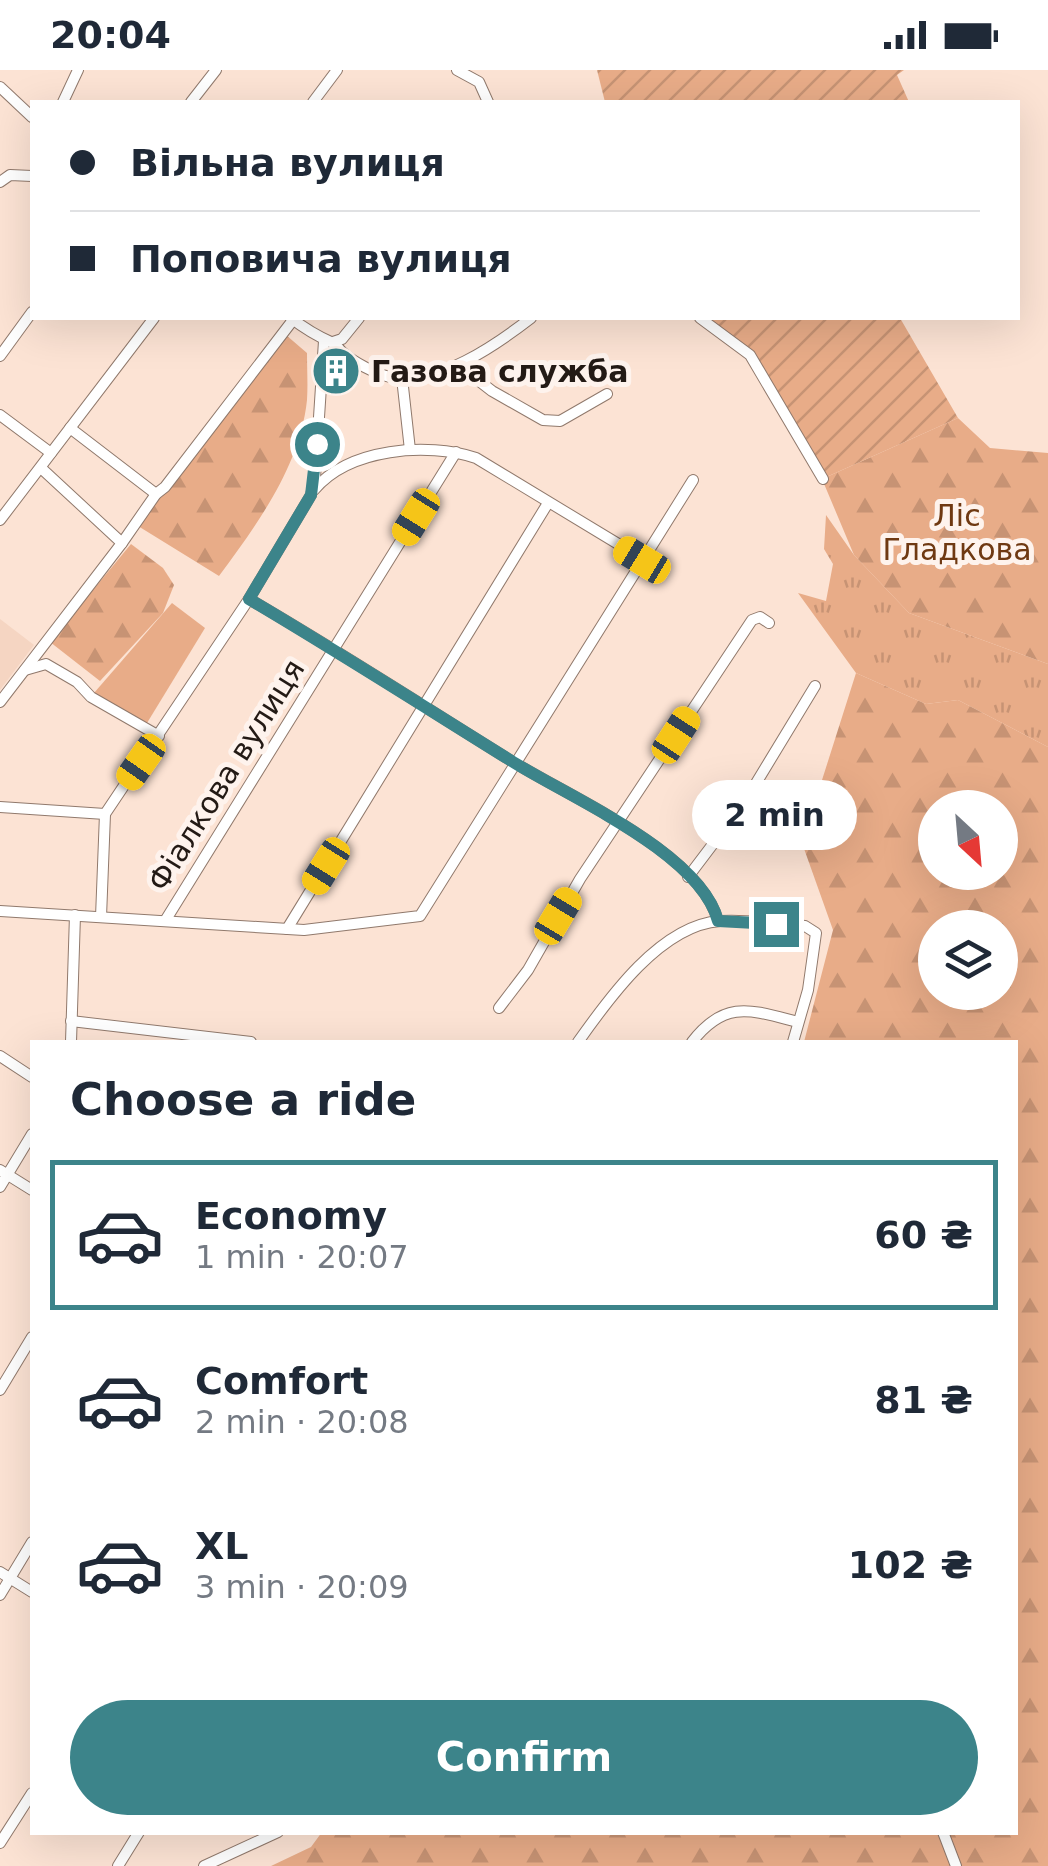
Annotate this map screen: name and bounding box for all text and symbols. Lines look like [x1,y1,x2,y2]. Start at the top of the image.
text: 20:04 [50,13,171,57]
text: Вільна вулиця [130,141,445,185]
text: Поповича вулиця [130,237,512,281]
building icon: Газова служба [310,345,362,397]
place label: Газова служба [371,354,628,389]
route start [295,422,340,467]
car [387,484,445,550]
park label: Ліс Гладкова [882,498,1032,567]
car [609,532,675,588]
street label: Фіалкова вулиця [141,653,311,897]
car [647,702,705,768]
car [112,729,170,795]
callout: 2 min [694,779,858,849]
north arrow [918,790,1018,890]
map controls [918,790,1018,1010]
text: 2 min [724,796,825,834]
car [297,833,355,899]
car [530,883,586,949]
route end [754,902,799,947]
button: layers [918,910,1018,1010]
text: Choose a ride [70,1073,416,1126]
icon: car [75,1190,165,1280]
text: Economy [195,1194,387,1238]
text: 60 ₴ [874,1213,973,1257]
text: 1 min · 20:07 [195,1238,409,1276]
icon: car [75,1355,165,1445]
text: Comfort [195,1359,368,1403]
text: 81 ₴ [874,1378,973,1422]
text: 2 min · 20:08 [195,1403,409,1441]
icon: car [75,1520,165,1610]
text: XL [195,1524,249,1568]
text: 102 ₴ [848,1543,973,1587]
text: 3 min · 20:09 [195,1568,409,1606]
button: Confirm [70,1700,978,1815]

